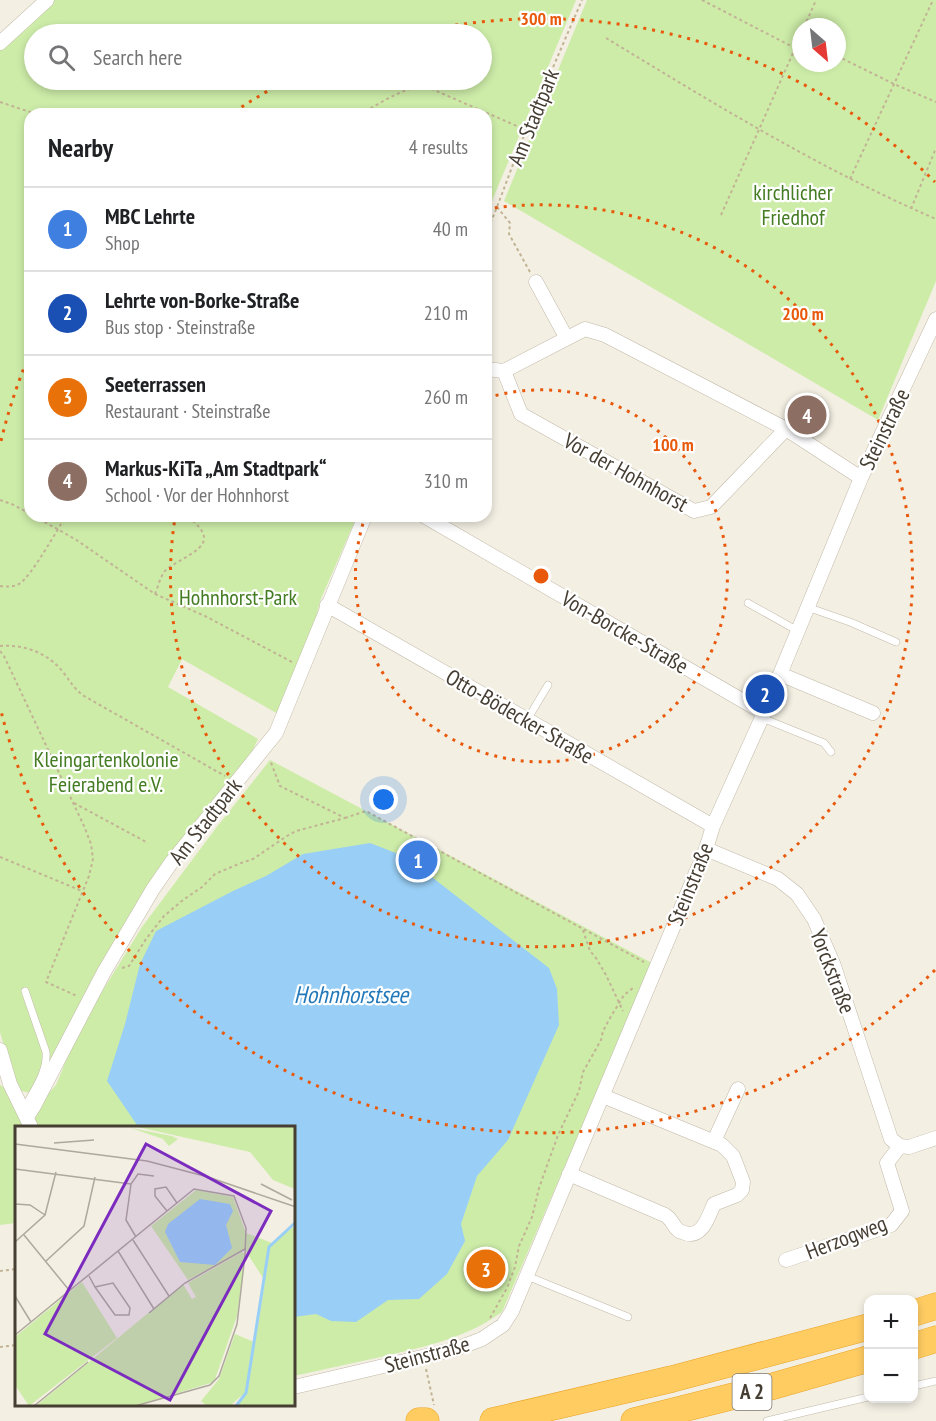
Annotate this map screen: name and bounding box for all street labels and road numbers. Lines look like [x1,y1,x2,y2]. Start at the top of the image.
street label: Am Stadtpark [501,64,565,170]
street label: Steinstraße [852,384,916,474]
street label: Vor der Hohnhorst [558,426,693,518]
street label: Von-Borcke-Straße [556,584,694,680]
street label: Otto-Bödecker-Straße [441,662,599,770]
street label: Am Stadtpark [163,772,248,870]
street label: Steinstraße [661,838,719,930]
street label: Yorckstraße [804,925,862,1017]
street label: Herzogweg [801,1209,891,1265]
street label: Steinstraße [381,1329,473,1379]
road number: A 2 [732,1374,771,1410]

